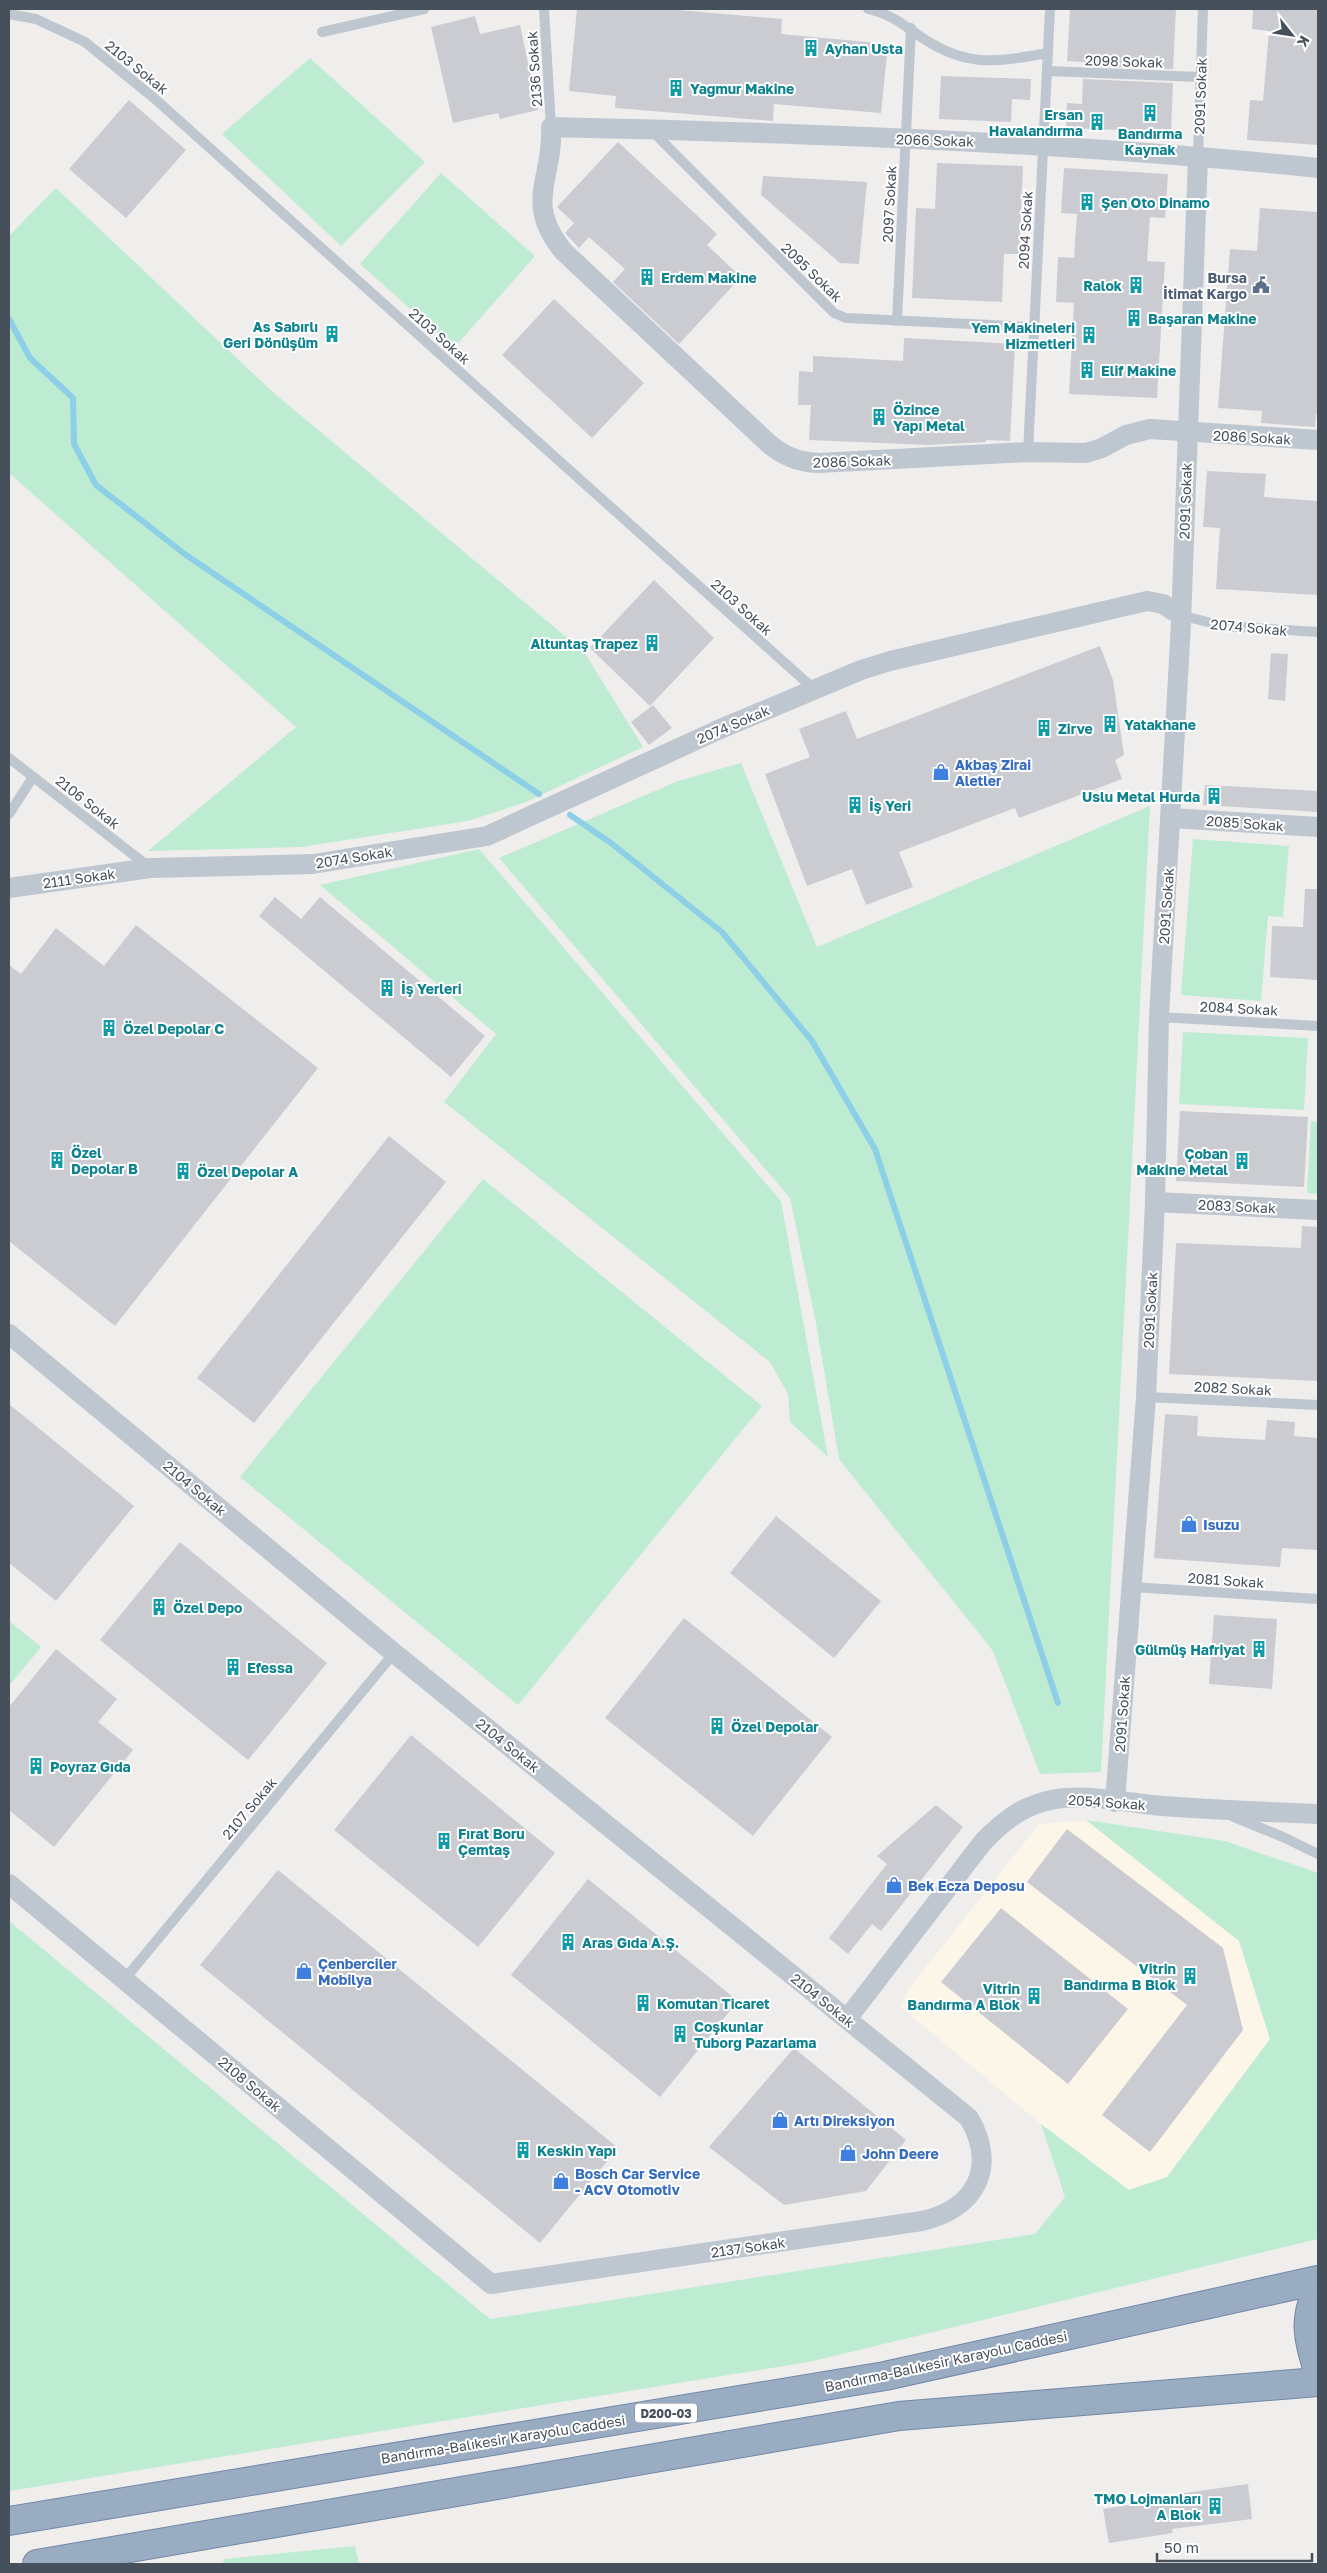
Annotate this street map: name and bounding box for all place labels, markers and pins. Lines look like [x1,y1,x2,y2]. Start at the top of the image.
building icon: Ayhan Usta [801,38,821,58]
place label: Ayhan Usta [825,40,903,57]
building icon: Yağmur Makine [666,78,686,98]
place label: Yağmur Makine [690,80,794,97]
building icon: Bandırma Kaynak [1140,103,1160,123]
place label: Ersan Havalandırma [989,106,1083,139]
building icon: Ersan Havalandırma [1087,112,1107,132]
place label: Bandırma Kaynak [1118,125,1182,158]
building icon: Şen Oto Dinamo [1077,192,1097,212]
place label: Şen Oto Dinamo [1101,194,1210,211]
building icon: Erdem Makine [637,267,657,287]
place label: Erdem Makine [661,269,757,286]
place label: Bursa İtimat Kargo [1163,269,1247,302]
building icon: Ralok [1126,275,1146,295]
public building icon: Bursa İtimat Kargo [1251,275,1271,295]
place label: Ralok [1083,277,1122,294]
building icon: Başaran Makine [1124,308,1144,328]
place label: Başaran Makine [1148,310,1257,327]
place label: As Sabırlı Geri Dönüşüm [223,318,318,351]
place label: Yem Makineleri Hizmetleri [971,319,1075,352]
building icon: As Sabırlı Geri Dönüşüm [322,324,342,344]
building icon: Yem Makineleri Hizmetleri [1079,325,1099,345]
building icon: Elif Makine [1077,360,1097,380]
place label: Elif Makine [1101,362,1176,379]
place label: Özince Yapı Metal [893,401,965,434]
building icon: Özince Yapı Metal [869,407,889,427]
building icon: Altuntaş Trapez [642,633,662,653]
place label: Altuntaş Trapez [530,635,638,652]
building icon: Yatakhane [1100,714,1120,734]
place label: Yatakhane [1124,716,1196,733]
building icon: Zirve [1034,718,1054,738]
place label: Zirve [1058,720,1093,737]
place label: Akbaş Zirai Aletler [955,756,1031,789]
shop icon: Akbaş Zirai Aletler [931,762,951,782]
building icon: Uslu Metal Hurda [1204,786,1224,806]
place label: Uslu Metal Hurda [1082,788,1200,805]
building icon: İş Yeri [845,795,865,815]
place label: İş Yeri [869,797,911,814]
building icon: İş Yerleri [377,978,397,998]
place label: İş Yerleri [401,980,462,997]
building icon: Özel Depolar C [99,1018,119,1038]
place label: Özel Depolar C [123,1020,224,1037]
place label: Özel Depolar B [71,1144,138,1177]
place label: Çoban Makine Metal [1136,1145,1228,1178]
building icon: Özel Depolar B [47,1150,67,1170]
building icon: Çoban Makine Metal [1232,1151,1252,1171]
building icon: Özel Depolar A [173,1161,193,1181]
place label: Özel Depolar A [197,1163,298,1180]
shop icon: Isuzu [1179,1514,1199,1534]
place label: Isuzu [1203,1516,1239,1533]
building icon: Özel Depo [149,1597,169,1617]
place label: Özel Depo [173,1599,242,1616]
building icon: Gülmüş Hafriyat [1249,1639,1269,1659]
place label: Gülmüş Hafriyat [1135,1641,1245,1658]
building icon: Efessa [223,1657,243,1677]
place label: Efessa [247,1659,293,1676]
building icon: Özel Depolar [707,1716,727,1736]
place label: Özel Depolar [731,1718,819,1735]
building icon: Poyraz Gıda [26,1756,46,1776]
place label: Poyraz Gıda [50,1758,131,1775]
place label: Fırat Boru Çemtaş [458,1825,525,1858]
building icon: Fırat Boru Çemtaş [434,1831,454,1851]
shop icon: Bek Ecza Deposu [884,1875,904,1895]
place label: Bek Ecza Deposu [908,1877,1025,1894]
building icon: Aras Gıda A.Ş. [558,1932,578,1952]
place label: Aras Gıda A.Ş. [582,1934,679,1951]
place label: Çenberciler Mobilya [318,1955,398,1988]
place label: Vitrin Bandırma B Blok [1063,1960,1176,1993]
shop icon: Çenberciler Mobilya [294,1961,314,1981]
building icon: Vitrin Bandırma B Blok [1180,1966,1200,1986]
place label: Vitrin Bandırma A Blok [907,1980,1020,2013]
building icon: Vitrin Bandırma A Blok [1024,1986,1044,2006]
building icon: Komutan Ticaret [633,1993,653,2013]
place label: Komutan Ticaret [657,1995,770,2012]
place label: Coşkunlar Tuborg Pazarlama [694,2018,816,2051]
building icon: Coşkunlar Tuborg Pazarlama [670,2024,690,2044]
shop icon: Artı Direksiyon [770,2110,790,2130]
place label: Artı Direksiyon [794,2112,895,2129]
building icon: Keskin Yapı [513,2140,533,2160]
place label: Keskin Yapı [537,2142,616,2159]
shop icon: John Deere [838,2143,858,2163]
place label: John Deere [862,2145,939,2162]
place label: Bosch Car Service - ACV Otomotiv [575,2165,700,2198]
shop icon: Bosch Car Service - ACV Otomotiv [551,2171,571,2191]
place label: TMO Lojmanları A Blok [1094,2490,1201,2523]
building icon: TMO Lojmanları A Blok [1205,2496,1225,2516]

